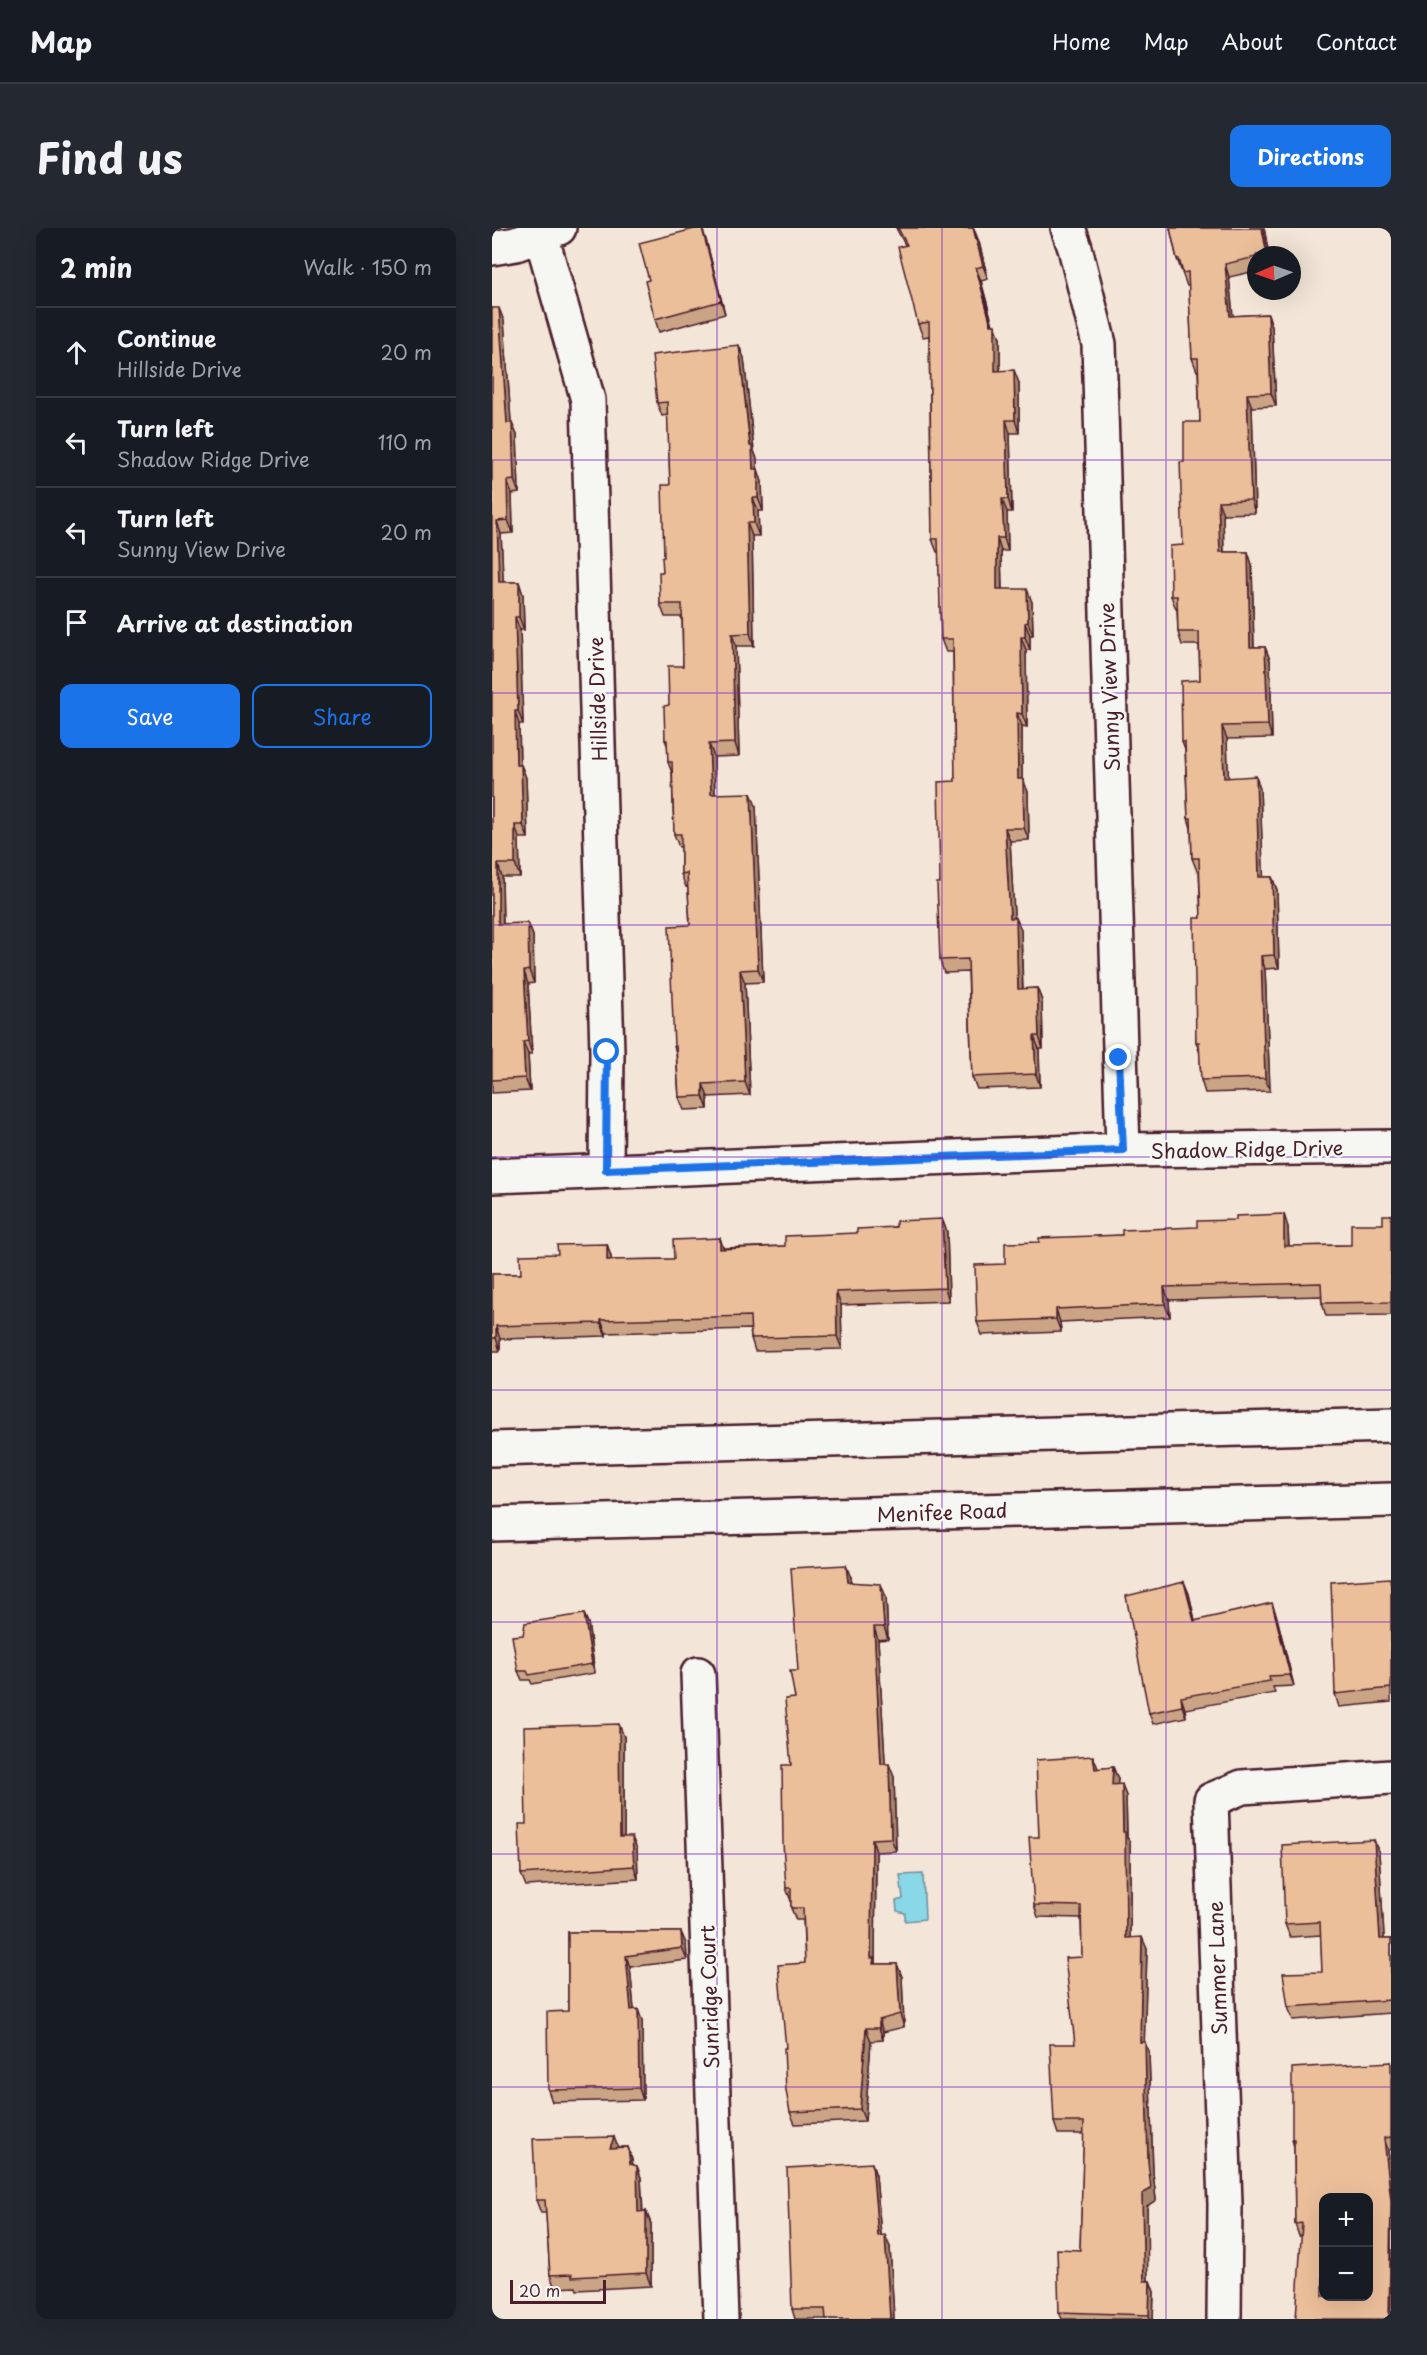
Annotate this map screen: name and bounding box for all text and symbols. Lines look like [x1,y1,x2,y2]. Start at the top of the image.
text: Map [30,20,92,63]
text: Home [1052,25,1111,57]
text: Map [1144,25,1189,57]
text: About [1222,25,1283,57]
text: Contact [1316,25,1397,57]
text: Find us [36,125,183,188]
button: Directions [1230,125,1391,187]
north arrow [1247,246,1301,300]
text: 2 min [60,248,133,287]
text: Walk · 150 m [303,252,432,282]
text: Continue [117,321,216,354]
icon: ahead [60,336,93,369]
text: 20 m [380,337,432,367]
text: Hillside Drive [117,354,242,384]
text: Turn left [117,411,214,444]
icon: left [60,426,93,459]
text: 110 m [378,427,432,457]
text: Shadow Ridge Drive [117,444,310,474]
text: Turn left [117,501,214,534]
icon: left [60,516,93,549]
text: 20 m [380,517,432,547]
text: Sunny View Drive [117,534,286,564]
street label: Sunny View Drive [1091,602,1127,772]
icon: arrive [60,606,93,639]
text: Arrive at destination [117,606,353,639]
street label: Hillside Drive [580,636,614,762]
button: Save [60,684,240,748]
button: Share [252,684,432,748]
route start [593,1038,619,1064]
route end [1105,1044,1131,1070]
street label: Shadow Ridge Drive [1150,1132,1344,1166]
street label: Menifee Road [876,1495,1008,1529]
street label: Summer Lane [1200,1900,1234,2036]
street label: Sunridge Court [691,1925,727,2069]
map controls [1319,2193,1373,2301]
button: + [1319,2193,1373,2247]
button: − [1319,2247,1373,2301]
scale bar [510,2277,606,2304]
text: 20 m [519,2278,560,2302]

